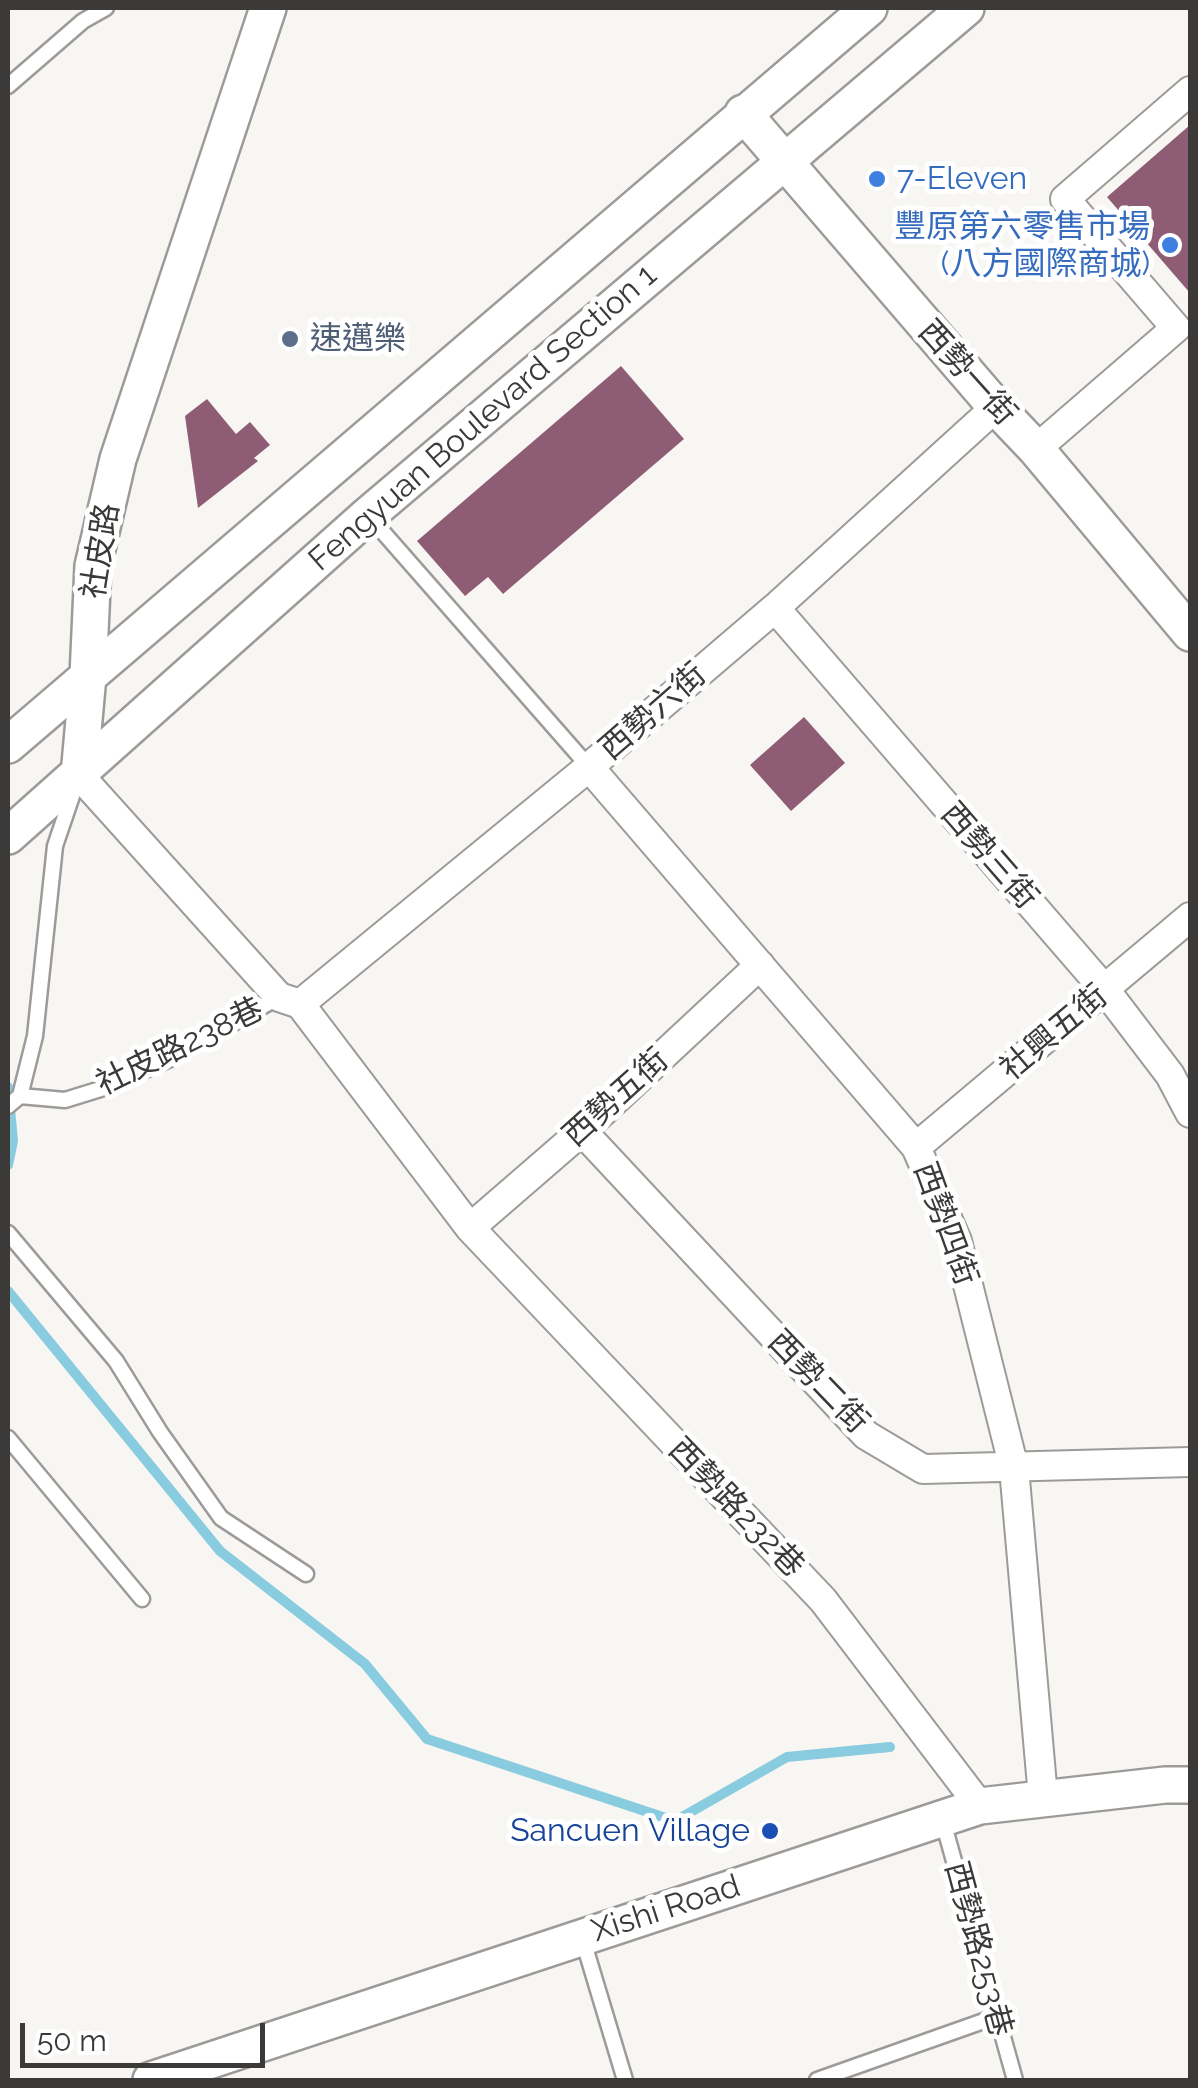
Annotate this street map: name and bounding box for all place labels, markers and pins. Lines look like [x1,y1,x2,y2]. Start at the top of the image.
place label: 7-Eleven [897,160,1027,198]
marker: 7-Eleven [866,168,888,190]
place label: 豐原第六零售市場 (八方國際商城) [894,208,1150,283]
marker: 豐原第六零售市場 (八方國際商城) [1159,234,1181,256]
place label: 速邁樂 [310,320,406,358]
marker: 速邁樂 [279,328,301,350]
place label: Sancuen Village [510,1812,750,1850]
marker: Sancuen Village [759,1820,781,1842]

